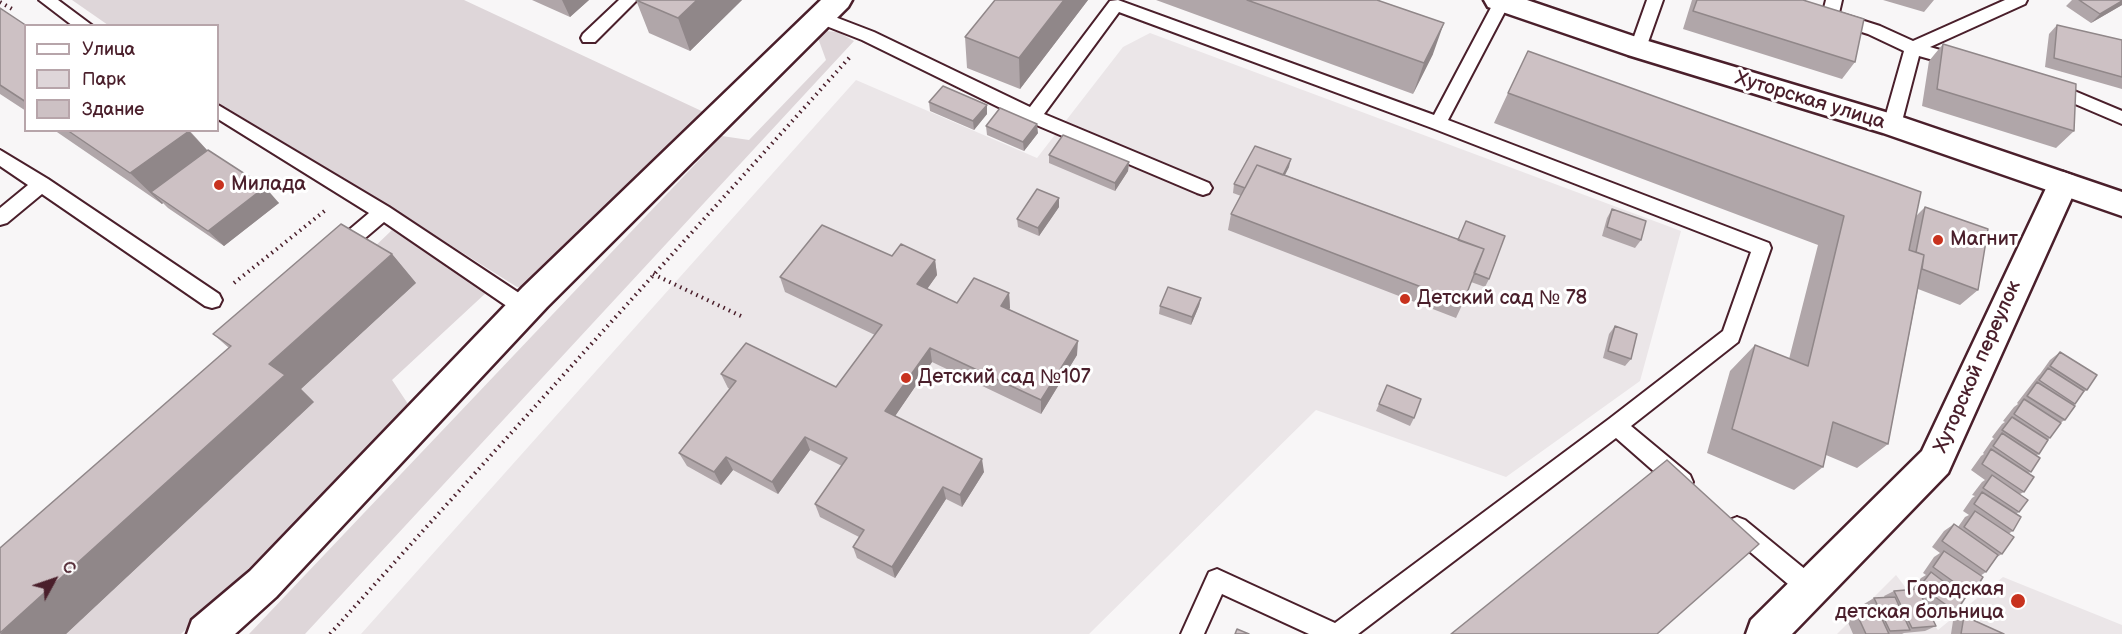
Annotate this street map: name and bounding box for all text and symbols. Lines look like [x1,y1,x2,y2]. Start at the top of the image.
legend [24,24,219,132]
text: Улица [82,39,135,60]
street label: Хуторская улица [1732,67,1888,135]
text: Парк [82,69,126,90]
text: Здание [82,99,144,120]
place label: Милада [231,173,306,197]
marker: Милада [212,178,226,192]
place label: Магнит [1950,228,2018,252]
marker: Магнит [1931,233,1945,247]
street label: Хуторской переулок [1929,277,2027,457]
place label: Детский сад № 78 [1417,287,1587,311]
marker: Детский сад № 78 [1398,292,1412,306]
place label: Детский сад №107 [918,366,1091,390]
marker: Детский сад №107 [899,371,913,385]
north arrow [24,550,84,610]
text: С [57,558,79,578]
place label: Городская детская больница [1835,578,2004,625]
marker: Городская детская больница [2009,592,2027,610]

